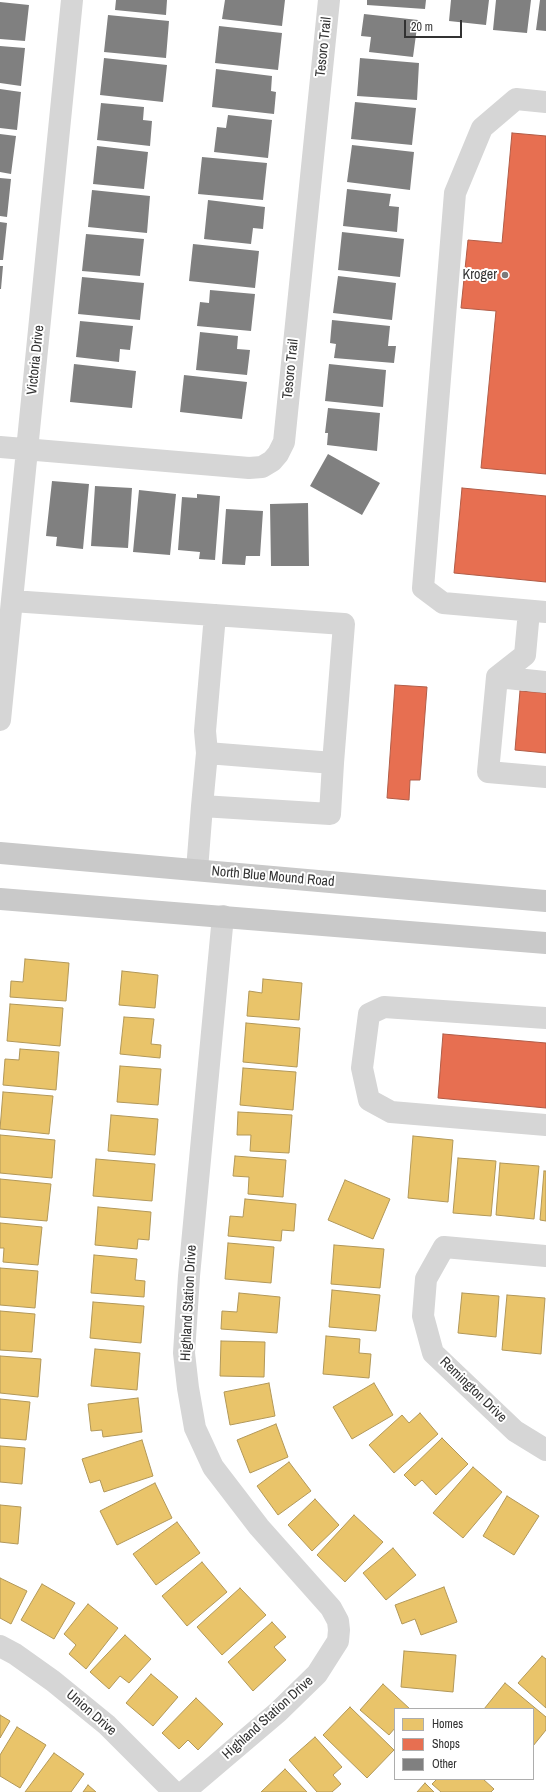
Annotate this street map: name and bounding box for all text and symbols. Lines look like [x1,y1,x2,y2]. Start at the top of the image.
scale bar [406,12,464,38]
street label: Tesoro Trail [313,16,335,78]
text: 20 m [411,19,433,35]
place label: Kroger [463,267,497,283]
marker: Kroger [500,270,510,280]
street label: Victoria Drive [24,324,48,396]
street label: Tesoro Trail [280,338,302,400]
street label: North Blue Mound Road [211,863,335,891]
street label: Highland Station Drive [178,1245,200,1361]
street label: Remington Drive [436,1354,510,1426]
street label: Highland Station Drive [219,1673,317,1763]
street label: Union Drive [62,1687,120,1739]
legend [394,1708,534,1780]
text: Homes [432,1716,463,1732]
text: Shops [432,1736,460,1752]
text: Other [432,1756,457,1772]

